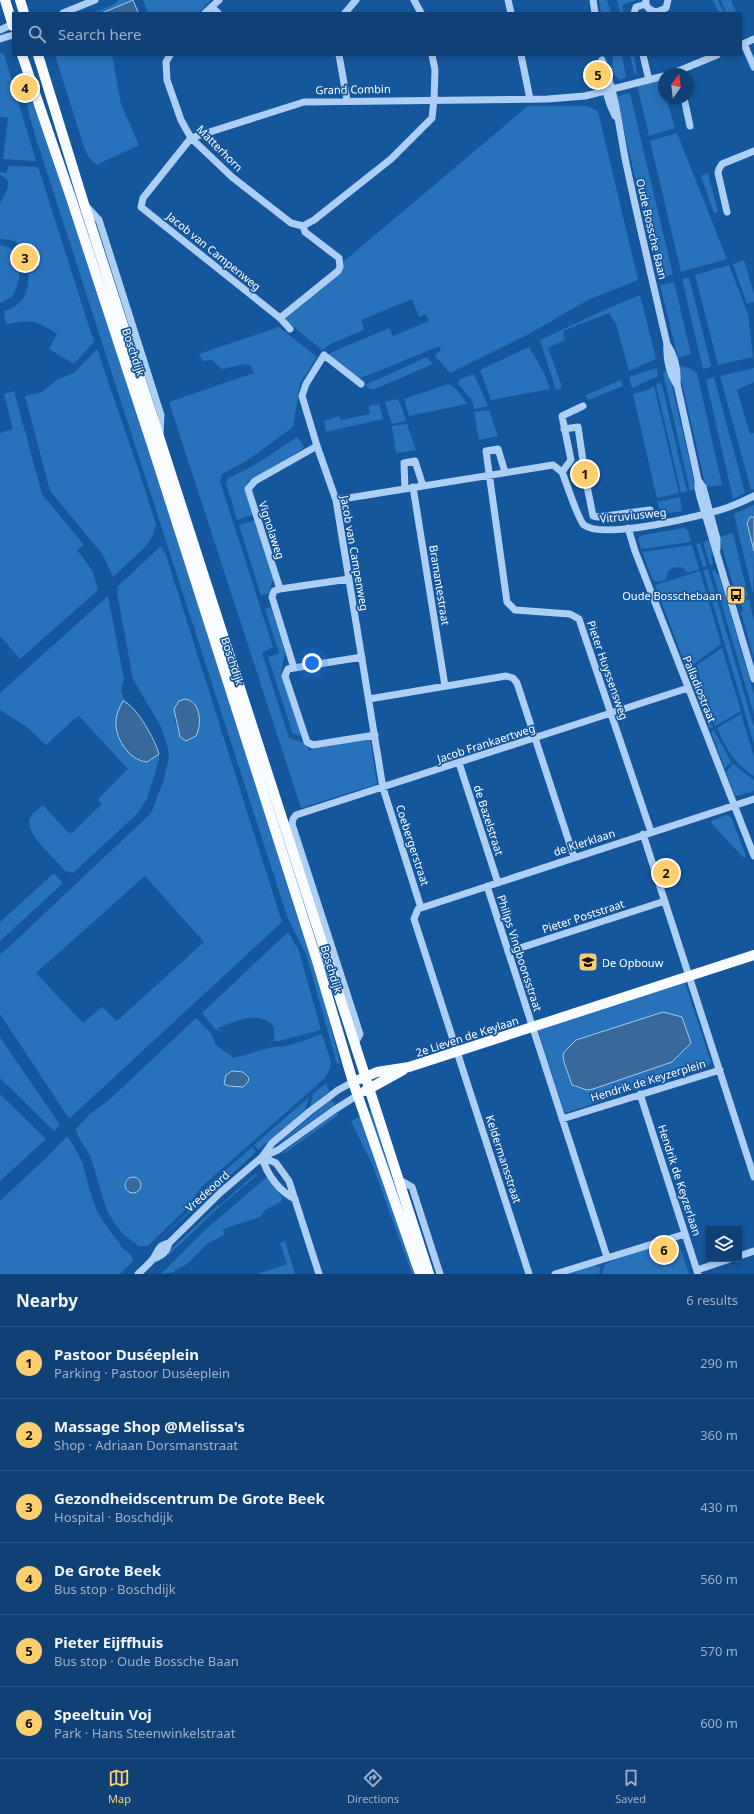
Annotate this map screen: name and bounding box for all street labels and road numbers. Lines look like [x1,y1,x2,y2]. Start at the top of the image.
street label: Grand Combin [315,81,391,97]
street label: Matterhorn [194,122,246,174]
street label: Oude Bossche Baan [633,177,671,281]
street label: Jacob van Campenweg [163,208,264,294]
street label: Boschdijk [119,326,149,378]
street label: Jacob van Campenweg [337,493,373,612]
street label: Vignolaweg [256,499,288,561]
street label: Vitruviusweg [599,504,667,526]
street label: Bramantestraat [426,544,454,626]
street label: Pieter Huyssensweg [584,618,632,722]
street label: Boschdijk [218,635,248,687]
street label: Palladiostraat [680,653,720,725]
street label: Jacob Frankaertweg [434,720,537,766]
street label: de Bazelstraat [471,783,507,857]
street label: Coebergerstraat [393,802,433,888]
street label: de Klerklaan [551,825,617,859]
street label: Philips Vingboonsstraat [494,893,546,1013]
street label: Pieter Poststraat [540,896,626,936]
street label: Boschdijk [318,943,346,995]
street label: 2e Lieven de Keylaan [414,1012,520,1060]
street label: Hendrik de Keyzerplein [589,1055,707,1105]
street label: Keldermansstraat [483,1113,525,1205]
street label: Hendrik de Keyzerlaan [655,1122,705,1238]
street label: Vredeoord [182,1167,232,1215]

